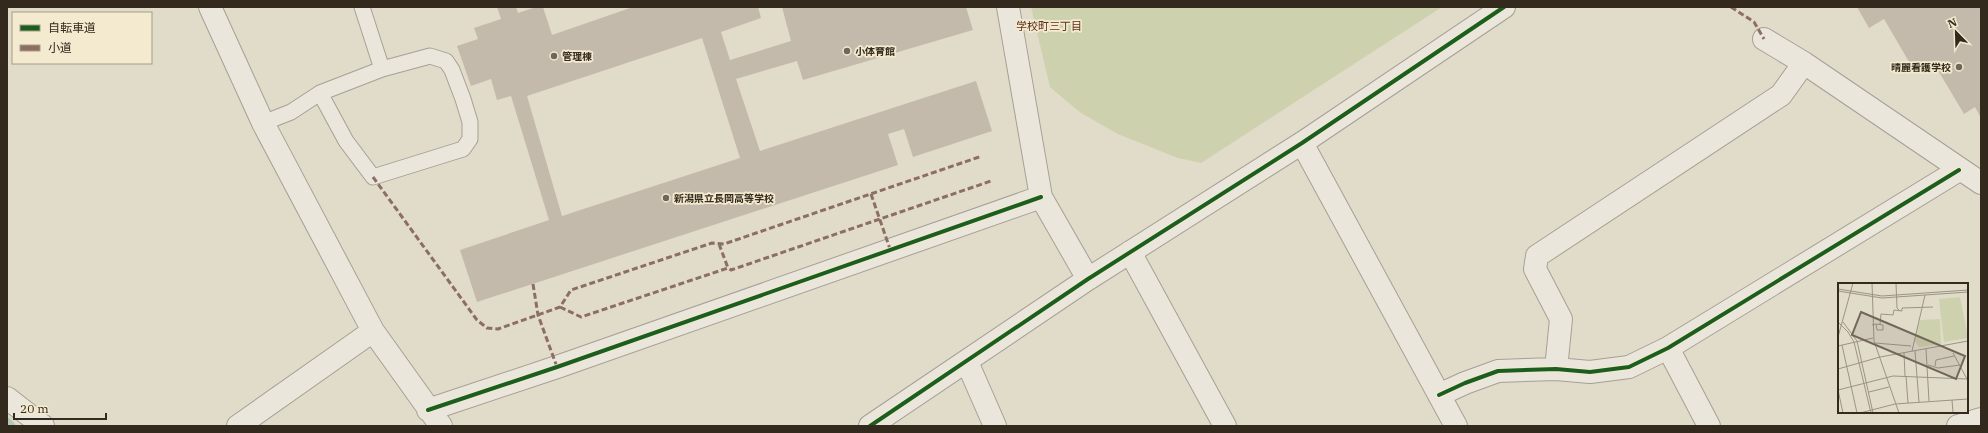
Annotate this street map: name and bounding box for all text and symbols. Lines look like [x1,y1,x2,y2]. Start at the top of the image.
legend [12,12,152,64]
north arrow [1936,12,1976,52]
text: N [1945,15,1959,31]
district label: 学校町三丁目 [1016,19,1082,33]
text: 自転車道 [48,20,96,35]
text: 小道 [48,40,72,55]
place label: 小体育館 [855,45,895,58]
marker: 小体育館 [842,46,852,56]
place label: 管理棟 [562,50,592,63]
marker: 管理棟 [549,51,559,61]
place label: 晴麗看護学校 [1891,61,1951,74]
marker: 晴麗看護学校 [1954,62,1964,72]
place label: 新潟県立長岡高等学校 [674,192,774,205]
marker: 新潟県立長岡高等学校 [661,193,671,203]
inset map [1838,283,1968,413]
scale bar [14,395,106,421]
text: 20 m [20,401,49,416]

